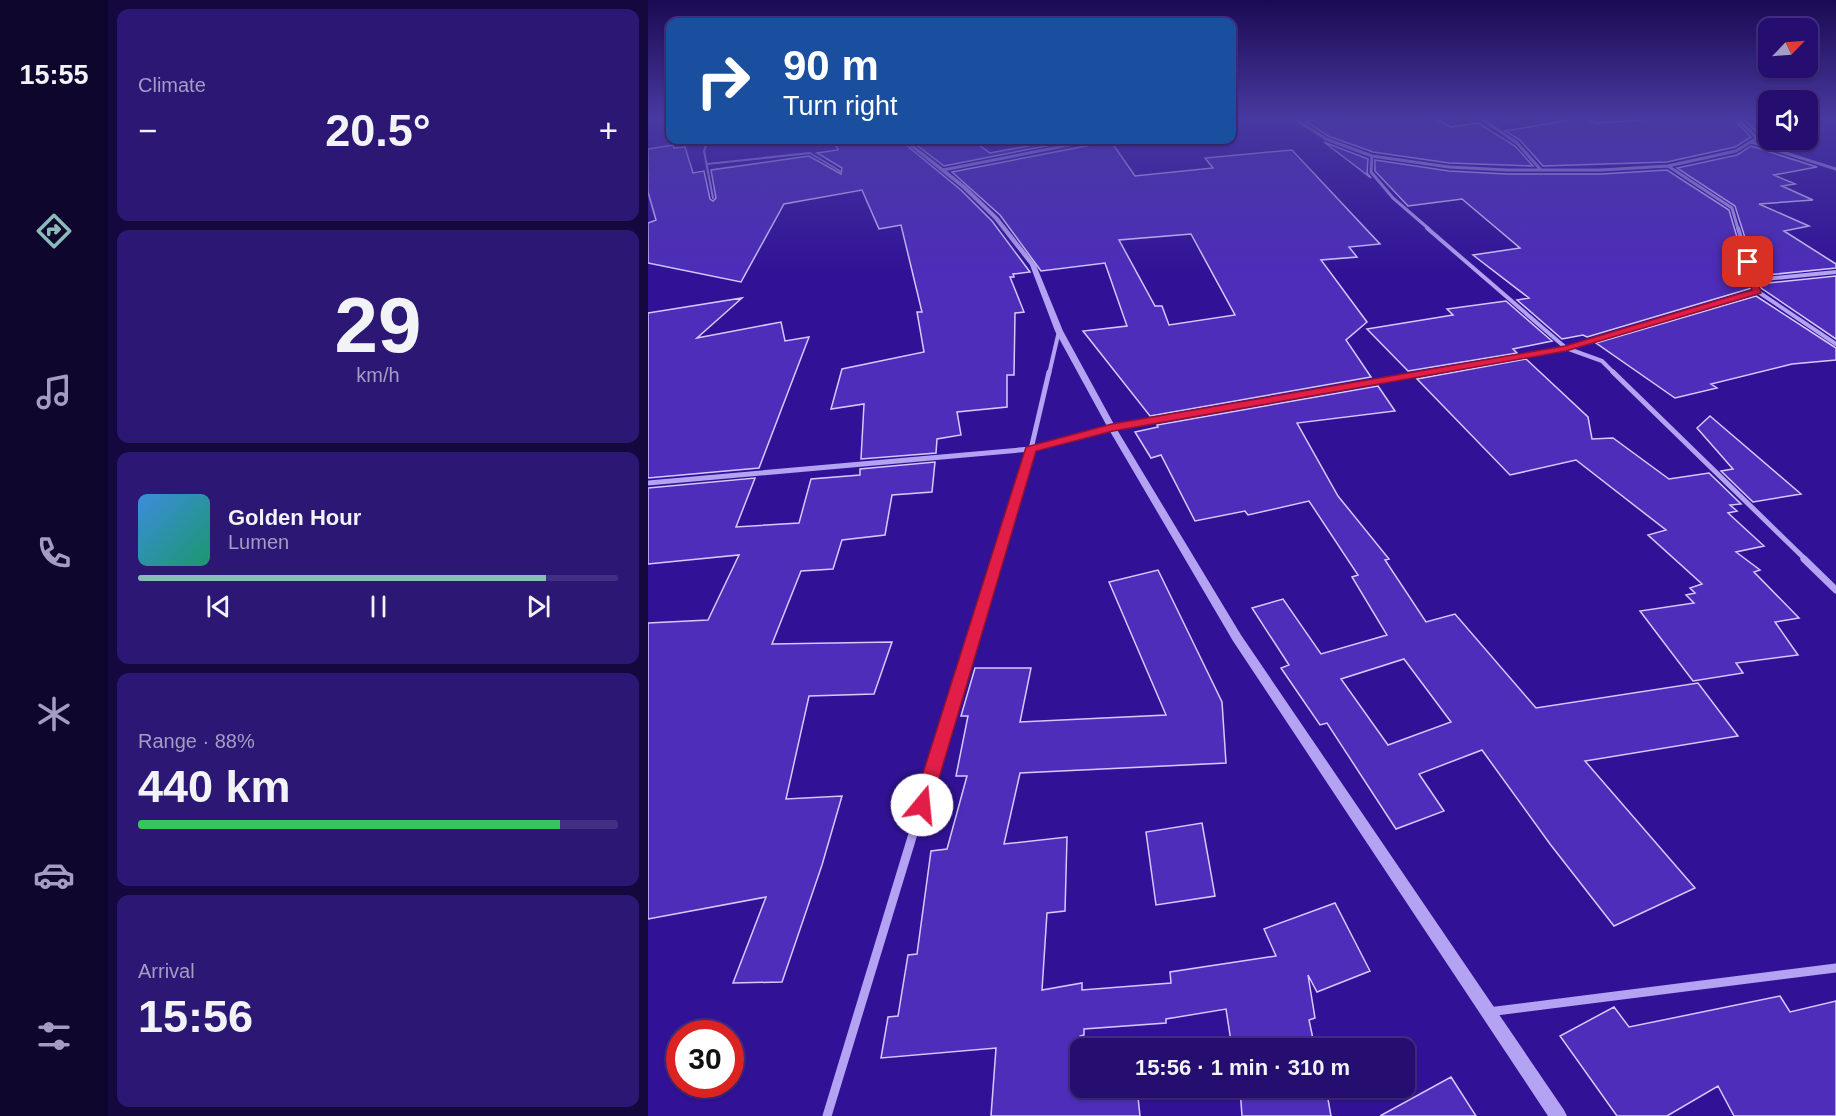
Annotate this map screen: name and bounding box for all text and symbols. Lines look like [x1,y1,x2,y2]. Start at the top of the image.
north arrow [1758,18,1818,78]
map controls [1758,18,1818,150]
icon: right [684,42,762,120]
text: 90 m [783,42,879,89]
text: 15:55 [19,60,89,90]
text: Climate [138,74,206,96]
button: sound [1758,90,1818,150]
text: Turn right [783,91,898,121]
text: 20.5° [325,105,431,156]
text: − [138,112,157,149]
text: + [599,112,618,149]
icon: directions [33,210,75,252]
pin [1722,236,1773,287]
icon: arrive [1731,245,1764,278]
text: 29 [335,281,421,369]
text: km/h [356,364,400,386]
icon: music [33,371,75,413]
text: Golden Hour [228,505,361,530]
text: Lumen [228,531,289,553]
icon: phone [33,532,75,574]
icon: previous [202,590,235,623]
icon: pause [362,590,395,623]
icon: next [522,590,555,623]
icon: climate [33,693,75,735]
text: Range · 88% [138,730,255,752]
text: 440 km [138,761,291,812]
position arrow [890,773,954,837]
icon: car [33,854,75,896]
text: Arrival [138,960,195,982]
text: 15:56 [138,991,253,1042]
icon: filters [33,1015,75,1057]
speed limit sign: 30 [666,1020,744,1098]
text: 15:56 · 1 min · 310 m [1135,1055,1350,1080]

